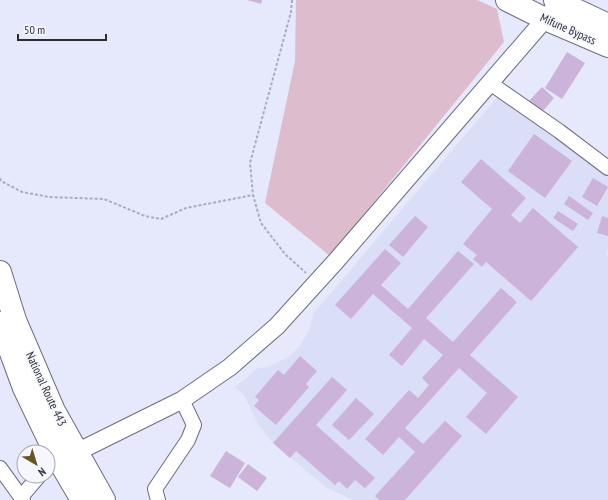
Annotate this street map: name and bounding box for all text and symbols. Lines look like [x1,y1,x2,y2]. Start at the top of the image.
street label: Mifune Bypass [538,10,598,48]
scale bar [18,16,106,42]
text: 50 m [24,22,45,37]
street label: National Route 443 [23,349,70,428]
north arrow [16,444,56,484]
text: N [35,465,49,479]

